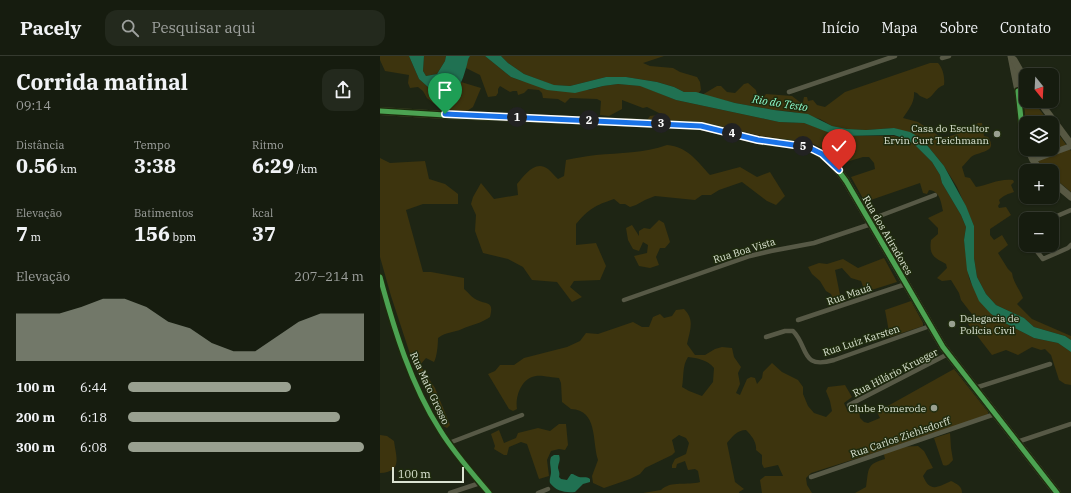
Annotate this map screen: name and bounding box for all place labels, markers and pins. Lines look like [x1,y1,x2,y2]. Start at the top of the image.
pin [428,73,462,114]
pin: 1 [507,107,527,127]
pin: 2 [579,110,599,130]
pin: 3 [651,113,671,133]
place label: Casa do Escultor Ervin Curt Teichmann [884,122,990,147]
pin: 4 [722,123,742,143]
pin [822,129,856,170]
marker: Casa do Escultor Ervin Curt Teichmann [992,129,1002,139]
pin: 5 [793,136,813,156]
place label: Delegacia de Polícia Civil [960,312,1019,337]
marker: Delegacia de Polícia Civil [947,319,957,329]
place label: Clube Pomerode [848,402,926,415]
marker: Clube Pomerode [929,403,939,413]

